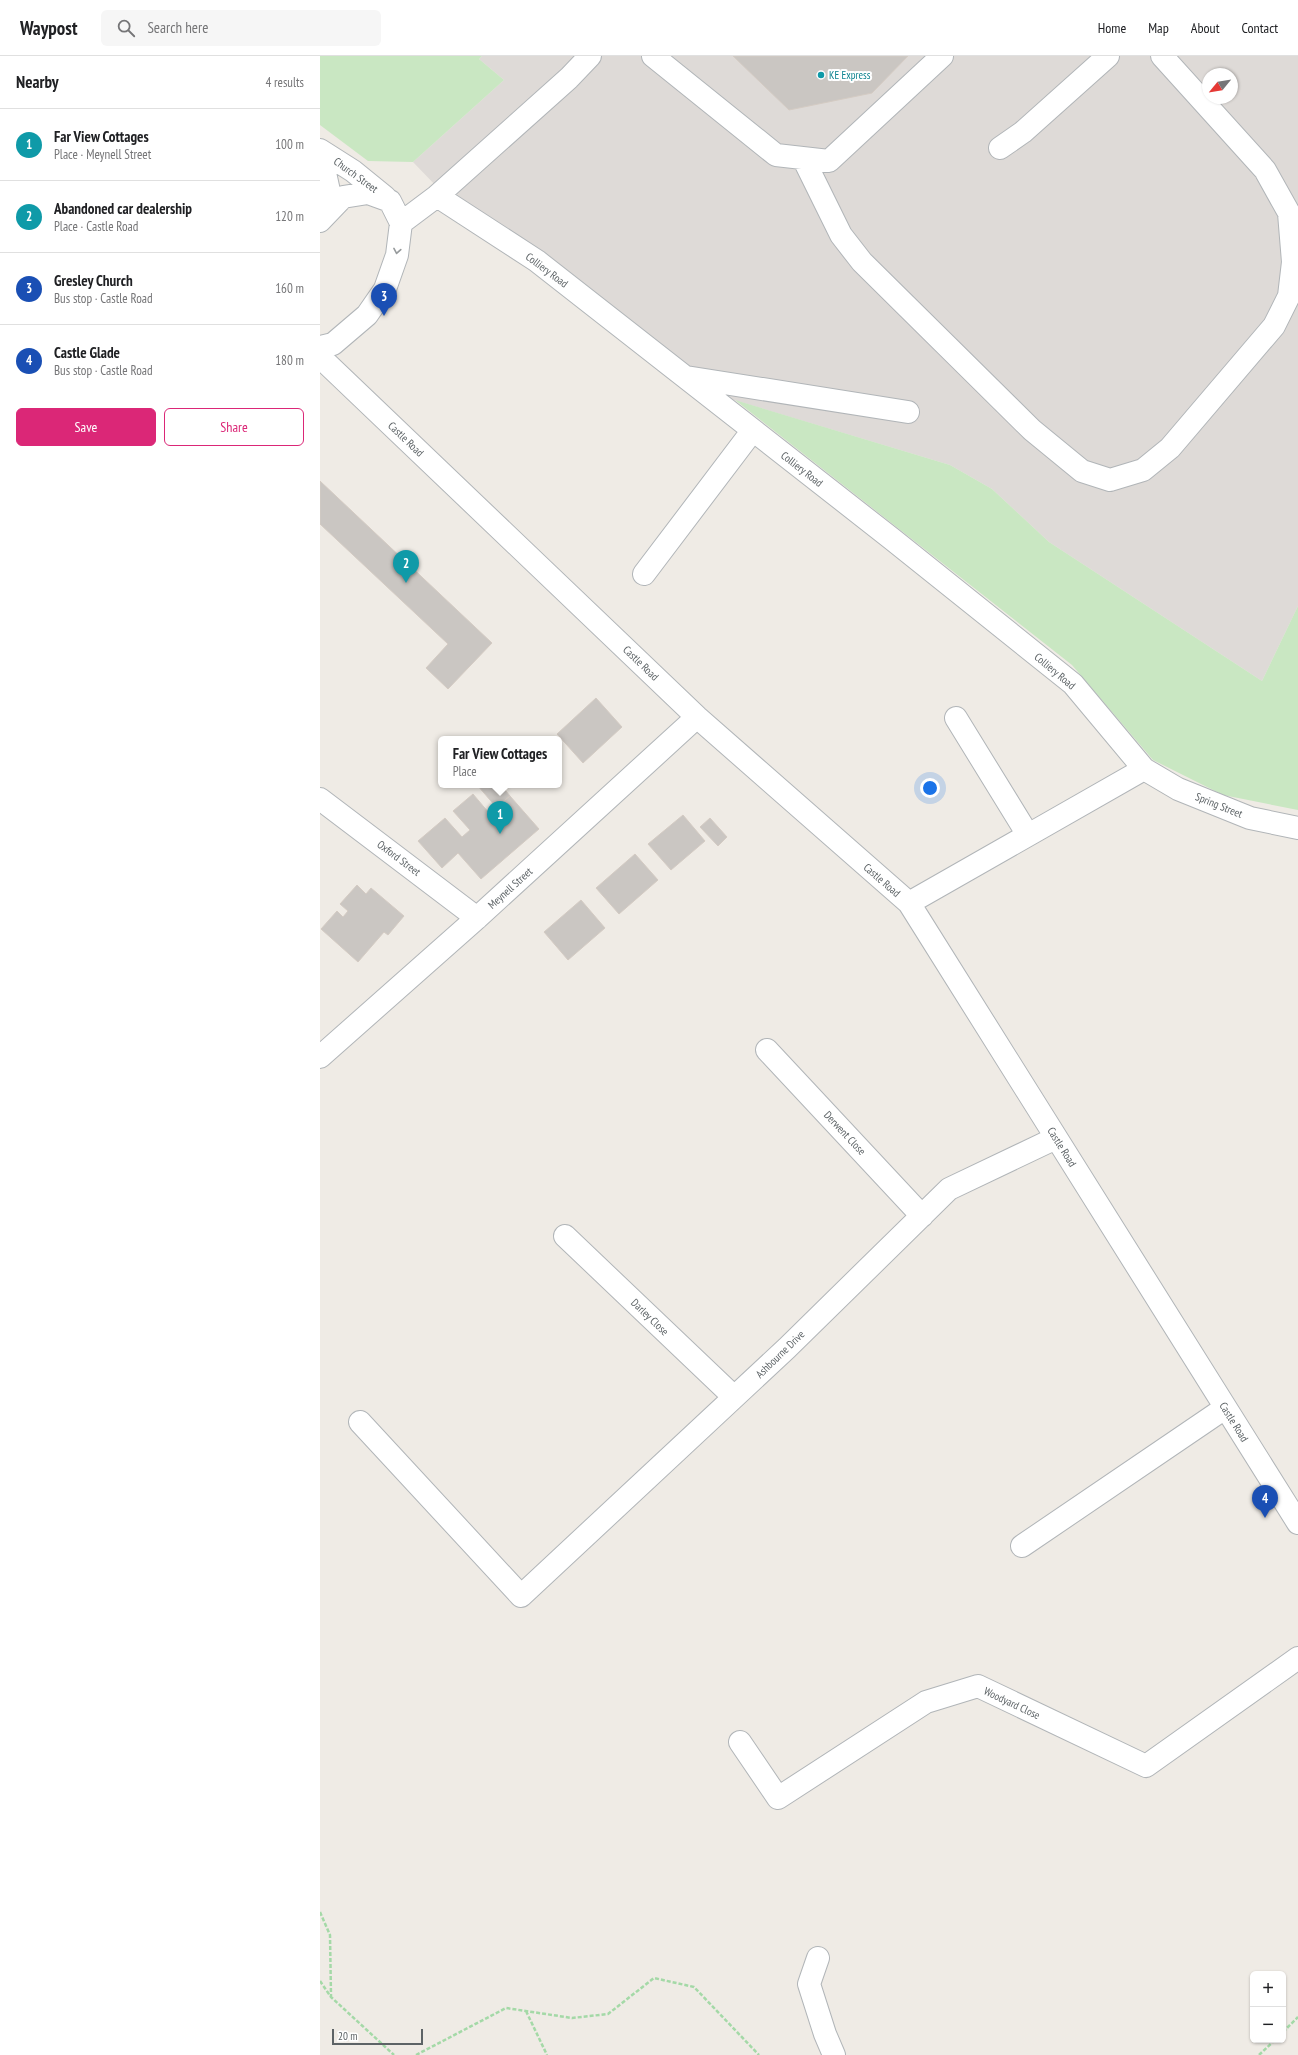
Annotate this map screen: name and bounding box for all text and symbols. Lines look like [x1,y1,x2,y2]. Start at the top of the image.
search box [101,10,381,46]
text: Waypost [20,16,77,40]
icon: search [115,17,137,39]
text: Search here [147,18,208,37]
text: Home [1098,19,1126,37]
text: Map [1148,19,1169,37]
text: About [1191,19,1220,37]
text: Contact [1242,19,1278,37]
place label: KE Express [829,68,871,82]
north arrow [1202,68,1238,104]
marker: KE Express [816,70,826,80]
text: Nearby [16,71,59,93]
text: 4 results [265,74,304,91]
text: Far View Cottages [54,127,149,146]
text: 1 [26,136,32,153]
text: 100 m [275,136,304,153]
text: Place · Meynell Street [54,146,151,163]
street label: Church Street [331,154,381,196]
text: Abandoned car dealership [54,199,192,218]
text: 2 [26,208,32,225]
text: 120 m [275,208,304,225]
text: Place · Castle Road [54,218,138,235]
one-way arrow [393,248,402,254]
street label: Colliery Road [523,250,571,291]
text: Gresley Church [54,271,133,290]
text: 3 [26,280,32,297]
text: 160 m [275,280,304,297]
pin: 3 [371,283,397,316]
text: Bus stop · Castle Road [54,290,153,307]
text: Castle Glade [54,343,120,362]
text: 4 [26,352,32,369]
text: 180 m [275,352,304,369]
text: Bus stop · Castle Road [54,362,153,379]
button: Save [16,408,156,446]
button: Share [164,408,304,446]
street label: Castle Road [385,419,427,460]
street label: Colliery Road [778,448,826,490]
pin: 2 [393,550,419,583]
street label: Castle Road [620,643,662,684]
street label: Colliery Road [1032,650,1079,692]
popup [438,736,562,788]
text: Far View Cottages [453,744,547,763]
text: Place [453,763,477,780]
your location [920,778,940,798]
street label: Spring Street [1193,789,1245,821]
pin: 1 [487,801,513,834]
street label: Oxford Street [375,837,423,879]
street label: Castle Road [861,860,903,900]
street label: Meynell Street [485,864,535,912]
street label: Derwent Close [821,1108,869,1158]
street label: Castle Road [1044,1125,1080,1170]
street label: Darley Close [628,1296,672,1339]
street label: Ashbourne Drive [753,1327,808,1381]
street label: Castle Road [1216,1400,1252,1445]
pin: 4 [1252,1485,1278,1518]
street label: Woodyard Close [982,1684,1043,1722]
map controls [1250,1971,1286,2043]
button: + [1250,1971,1286,2007]
button: − [1250,2007,1286,2043]
scale bar [332,2027,423,2046]
text: 20 m [338,2029,357,2043]

